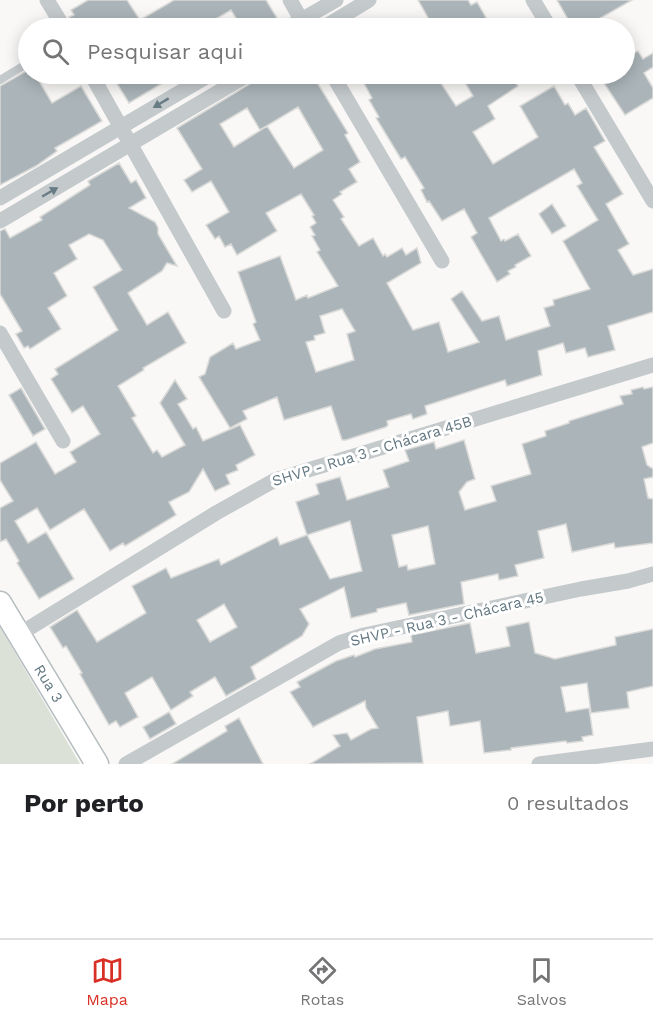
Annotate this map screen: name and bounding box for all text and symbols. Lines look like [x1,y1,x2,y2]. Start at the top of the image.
search box [18,18,635,84]
icon: search [39,35,72,68]
text: Pesquisar aqui [87,39,243,64]
one-way arrow [152,98,169,108]
one-way arrow [42,187,59,197]
street label: SHVP - Rua 3 - Chácara 45B [270,412,474,490]
street label: SHVP - Rua 3 - Chácara 45 [349,588,545,650]
street label: Rua 3 [30,661,67,706]
text: Por perto [24,788,144,818]
text: 0 resultados [507,791,629,815]
tab: Mapa [86,954,128,1009]
tab: Rotas [300,954,344,1009]
tab: Salvos [517,954,567,1009]

